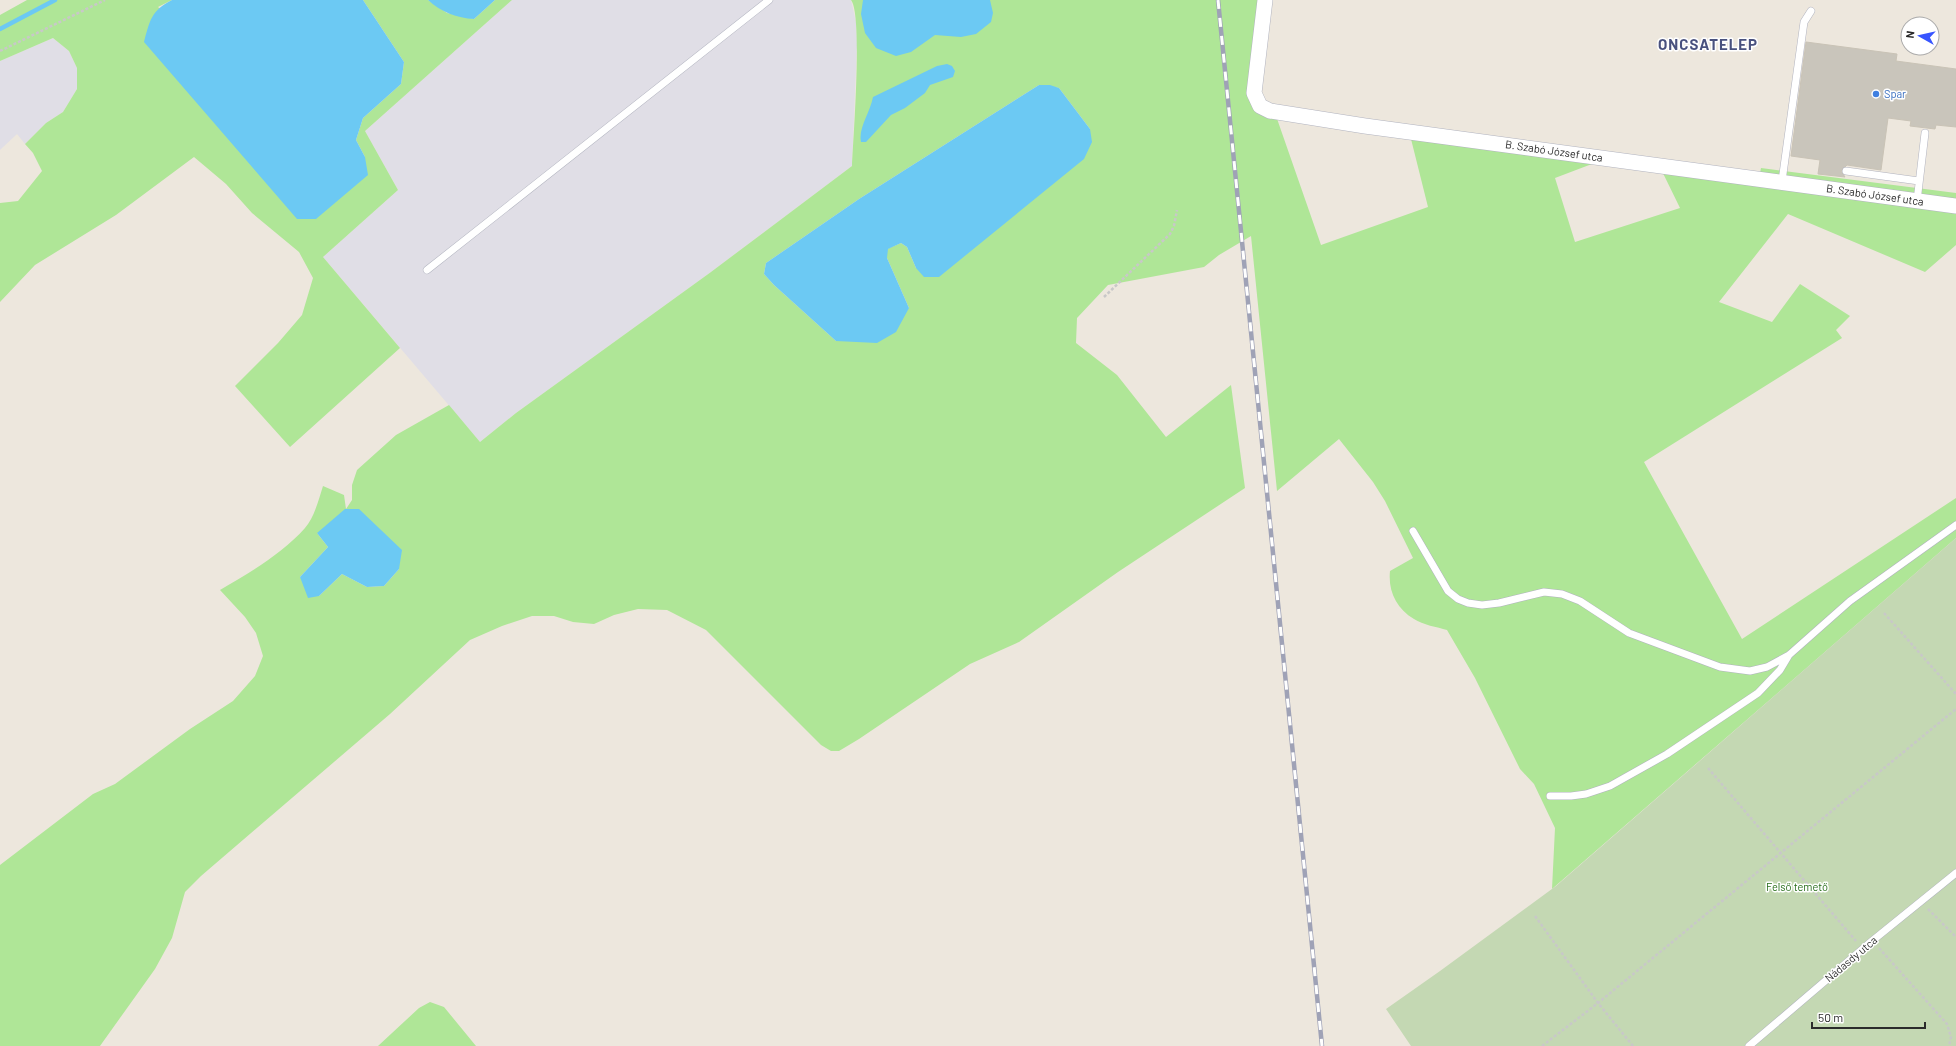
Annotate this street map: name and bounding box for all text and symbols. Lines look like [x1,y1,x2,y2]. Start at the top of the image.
north arrow [1900,16,1940,56]
text: N [1903,30,1917,39]
district label: ONCSATELEP [1658,35,1758,53]
place label: Spar [1884,87,1906,100]
marker: Spar [1871,89,1881,99]
street label: B. Szabó József utca [1504,137,1604,164]
street label: B. Szabó József utca [1825,181,1925,208]
park label: Felső temető [1766,880,1828,893]
street label: Nádasdy utca [1822,933,1879,984]
scale bar [1812,1004,1925,1030]
text: 50 m [1818,1010,1843,1024]

